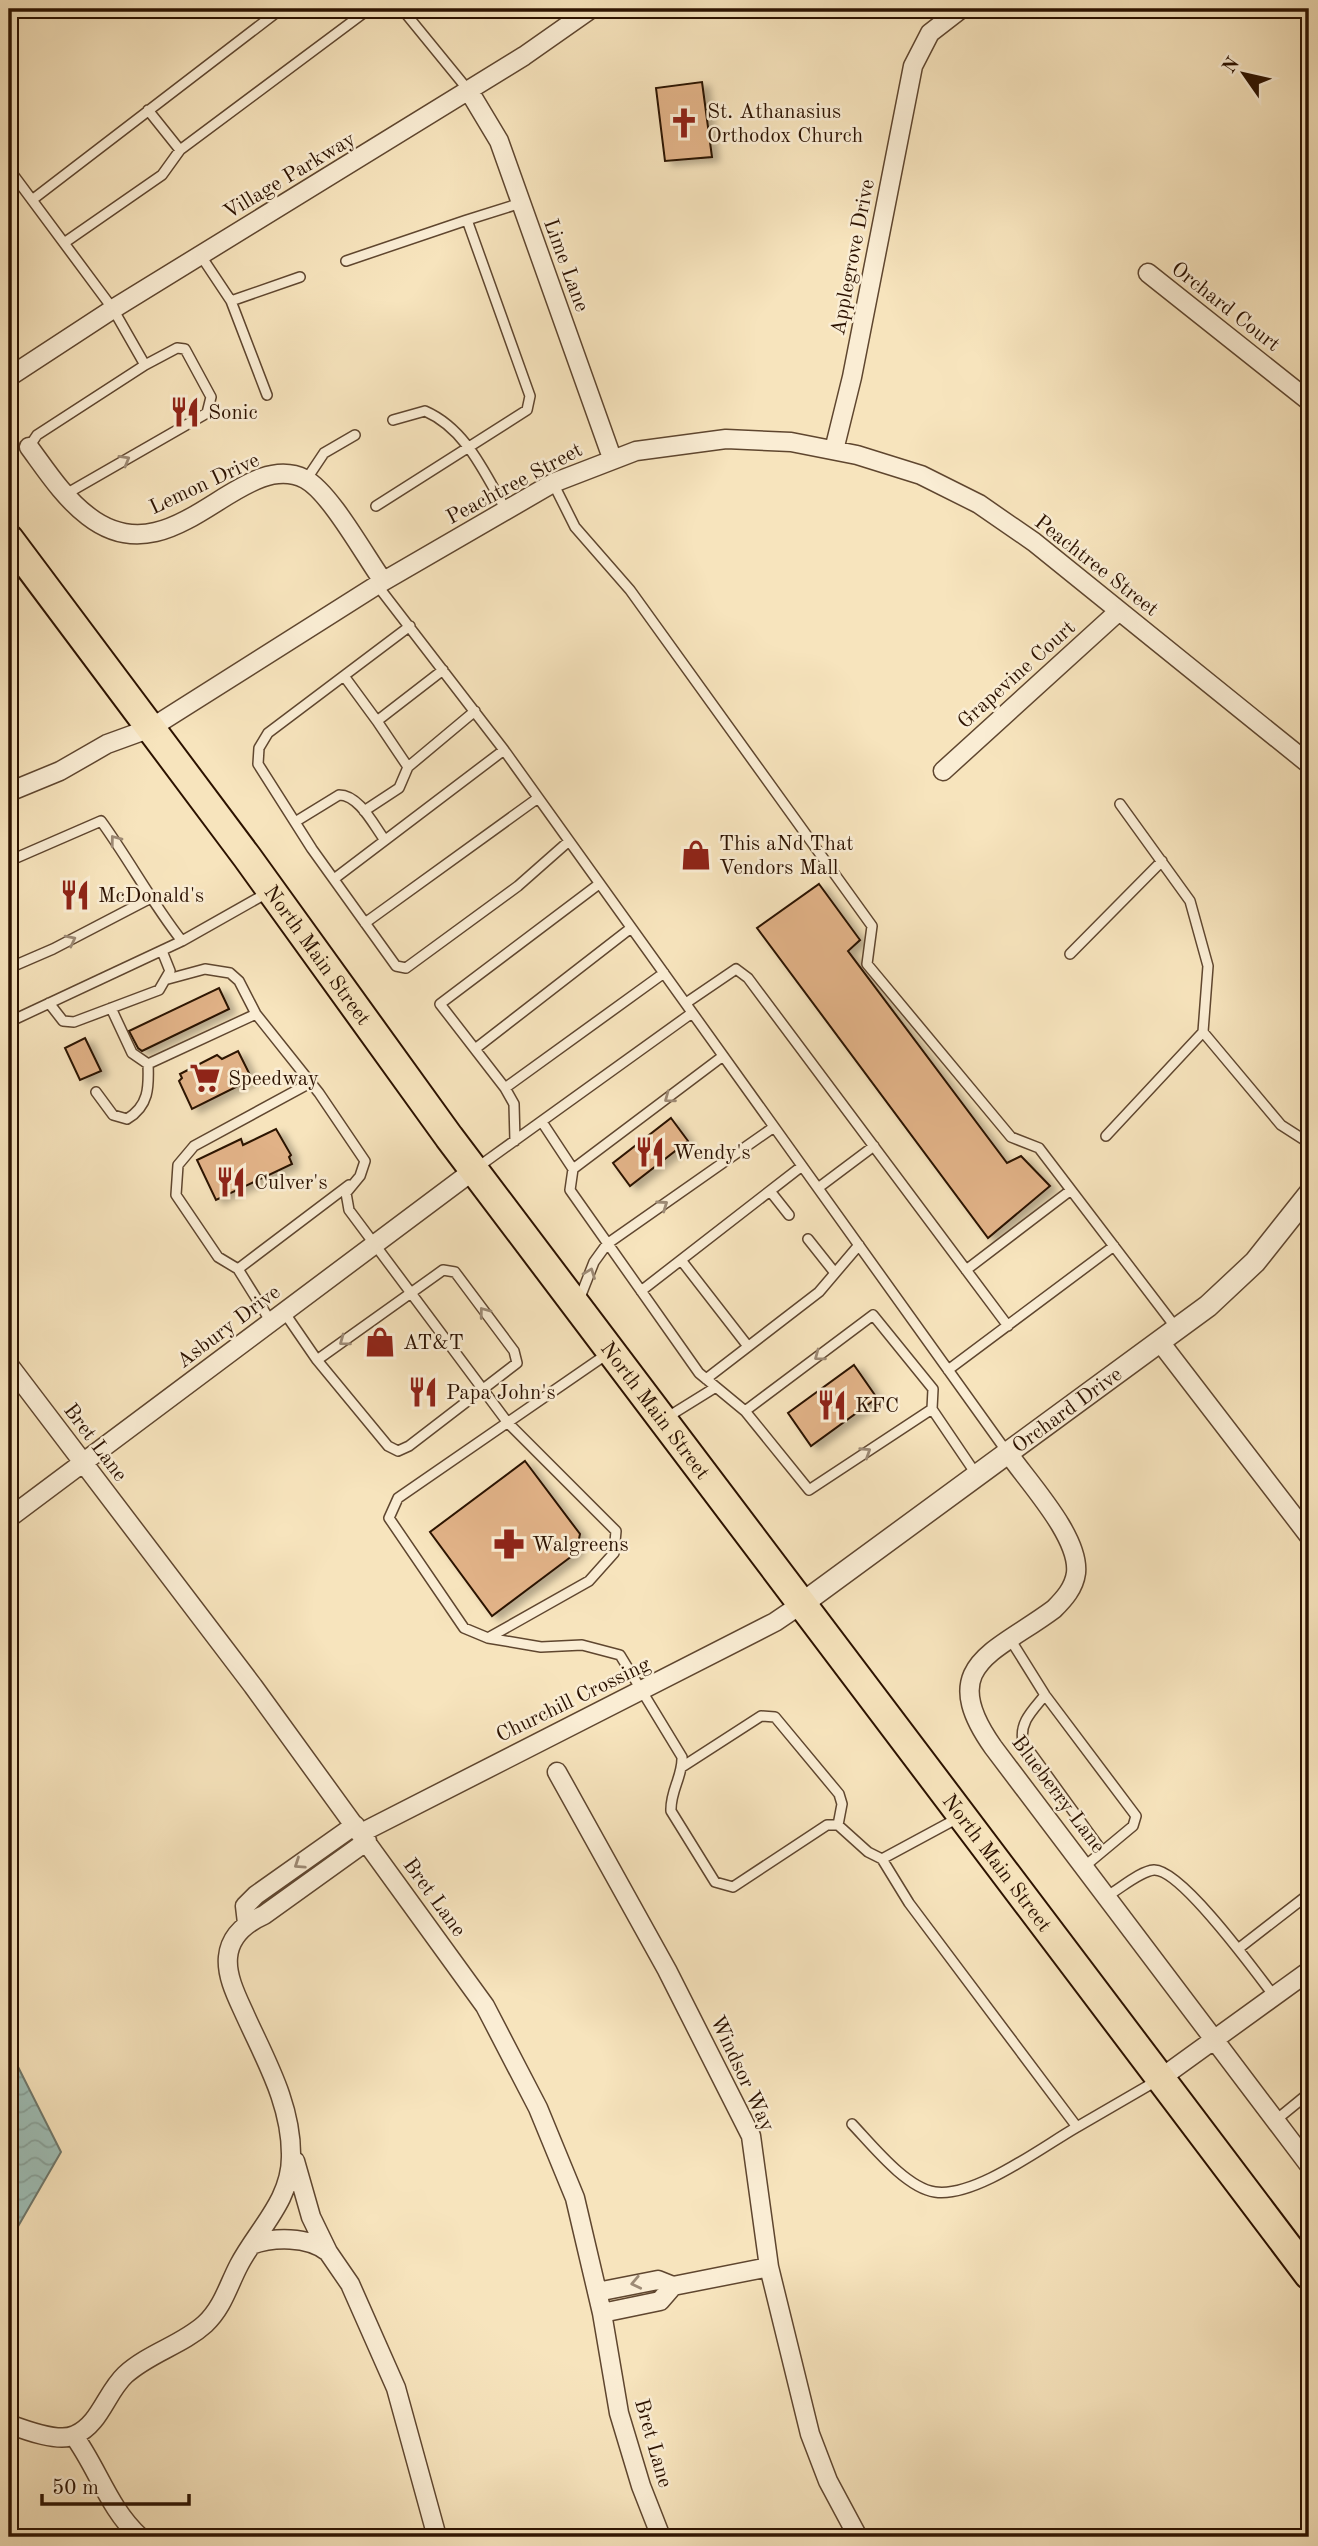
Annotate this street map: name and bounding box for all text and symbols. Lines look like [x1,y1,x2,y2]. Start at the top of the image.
north arrow [1210,38,1280,108]
text: N [1220,54,1244,77]
place label: St. Athanasius Orthodox Church [707,102,863,147]
church icon: St. Athanasius Orthodox Church [667,106,701,140]
street label: Village Parkway [220,129,359,224]
street label: Applegrove Drive [828,177,879,337]
street label: Lime Lane [539,216,592,315]
street label: Orchard Court [1167,258,1283,356]
restaurant icon: Sonic [168,395,202,429]
place label: Sonic [208,403,258,424]
street label: Peachtree Street [443,440,586,529]
street label: Lemon Drive [147,450,263,519]
one-way arrow [117,455,130,468]
street label: Peachtree Street [1030,512,1162,621]
street label: Grapevine Court [954,617,1080,733]
place label: This aNd That Vendors Mall [719,834,854,879]
one-way arrow [111,835,123,848]
shop icon: This aNd That Vendors Mall [679,838,713,872]
restaurant icon: McDonald's [58,878,92,912]
street label: North Main Street [259,882,374,1030]
place label: McDonald's [98,886,204,907]
one-way arrow [64,934,76,948]
supermarket icon: Speedway [188,1061,222,1095]
place label: Speedway [228,1069,319,1090]
one-way arrow [665,1090,677,1102]
restaurant icon: Wendy's [633,1135,667,1169]
place label: Wendy's [673,1143,751,1164]
restaurant icon: Culver's [214,1165,248,1199]
place label: Culver's [254,1173,328,1194]
one-way arrow [655,1201,668,1213]
one-way arrow [581,1267,595,1279]
street label: Asbury Drive [173,1282,284,1373]
one-way arrow [480,1307,493,1320]
shop icon: AT&T [363,1325,397,1359]
one-way arrow [339,1332,351,1345]
place label: AT&T [403,1333,464,1354]
street label: North Main Street [596,1338,713,1484]
one-way arrow [814,1347,827,1360]
street label: Orchard Drive [1009,1364,1126,1458]
restaurant icon: Papa John's [406,1375,440,1409]
place label: Papa John's [446,1383,556,1404]
restaurant icon: KFC [815,1388,849,1422]
place label: KFC [855,1396,899,1417]
street label: Bret Lane [59,1400,131,1486]
one-way arrow [858,1447,871,1460]
pharmacy icon: Walgreens [492,1527,526,1561]
place label: Walgreens [532,1535,629,1556]
street label: Churchill Crossing [493,1654,655,1747]
street label: Blueberry Lane [1007,1732,1109,1858]
street label: North Main Street [938,1791,1055,1936]
one-way arrow [294,1855,307,1868]
street label: Bret Lane [398,1855,469,1941]
street label: Windsor Way [706,2012,778,2135]
one-way arrow [630,2275,642,2290]
street label: Bret Lane [630,2397,675,2490]
scale bar [42,2462,189,2506]
text: 50 m [52,2478,99,2499]

